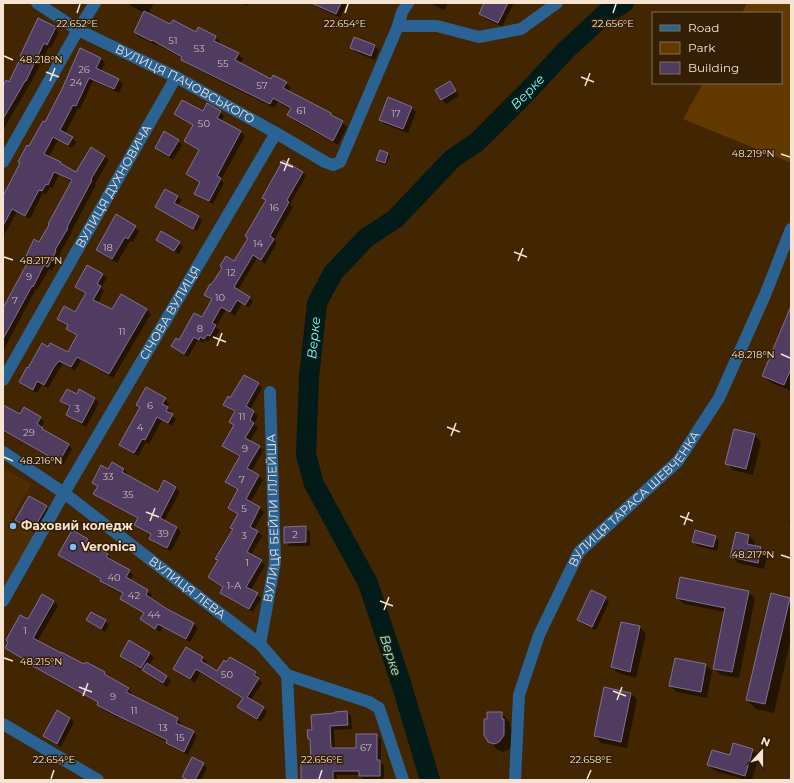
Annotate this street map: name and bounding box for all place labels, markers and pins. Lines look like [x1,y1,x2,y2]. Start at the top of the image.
place label: Фаховий коледж [21,518,133,533]
marker: Фаховий коледж [8,521,18,531]
place label: Veronica [80,539,136,554]
marker: Veronica [68,542,78,552]

